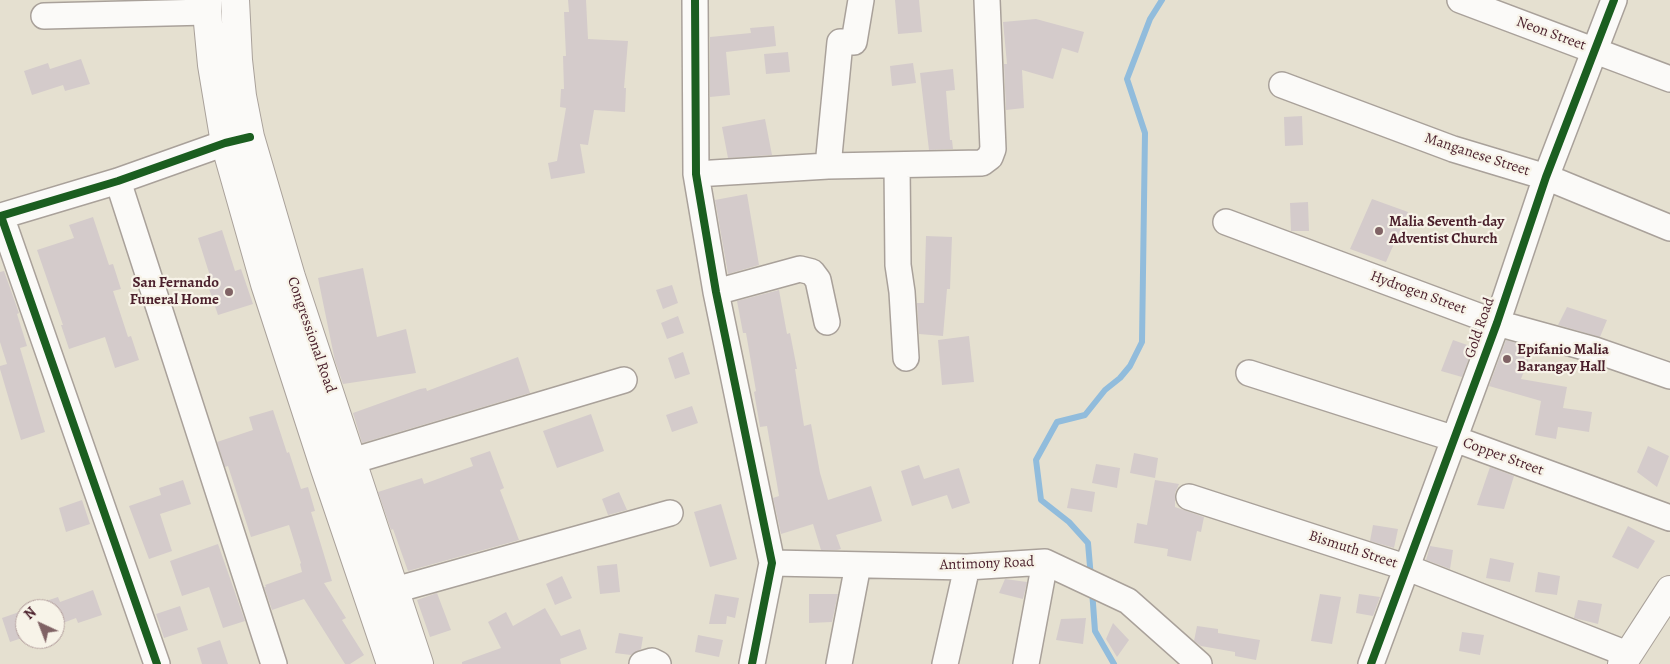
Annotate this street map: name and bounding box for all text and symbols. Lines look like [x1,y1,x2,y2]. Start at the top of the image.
street label: Neon Street [1514,13,1588,55]
street label: Manganese Street [1422,130,1532,180]
place label: Malia Seventh-day Adventist Church [1389,213,1504,248]
marker: Malia Seventh-day Adventist Church [1373,225,1385,237]
street label: Hydrogen Street [1368,267,1468,319]
place label: San Fernando Funeral Home [130,274,219,309]
street label: Congressional Road [283,275,339,395]
marker: San Fernando Funeral Home [223,286,235,298]
street label: Gold Road [1461,295,1499,361]
place label: Epifanio Malia Barangay Hall [1517,341,1609,376]
marker: Epifanio Malia Barangay Hall [1501,353,1513,365]
street label: Copper Street [1460,434,1546,480]
street label: Bismuth Street [1306,527,1400,573]
street label: Antimony Road [939,553,1035,575]
north arrow [15,599,65,649]
text: N [20,603,40,624]

